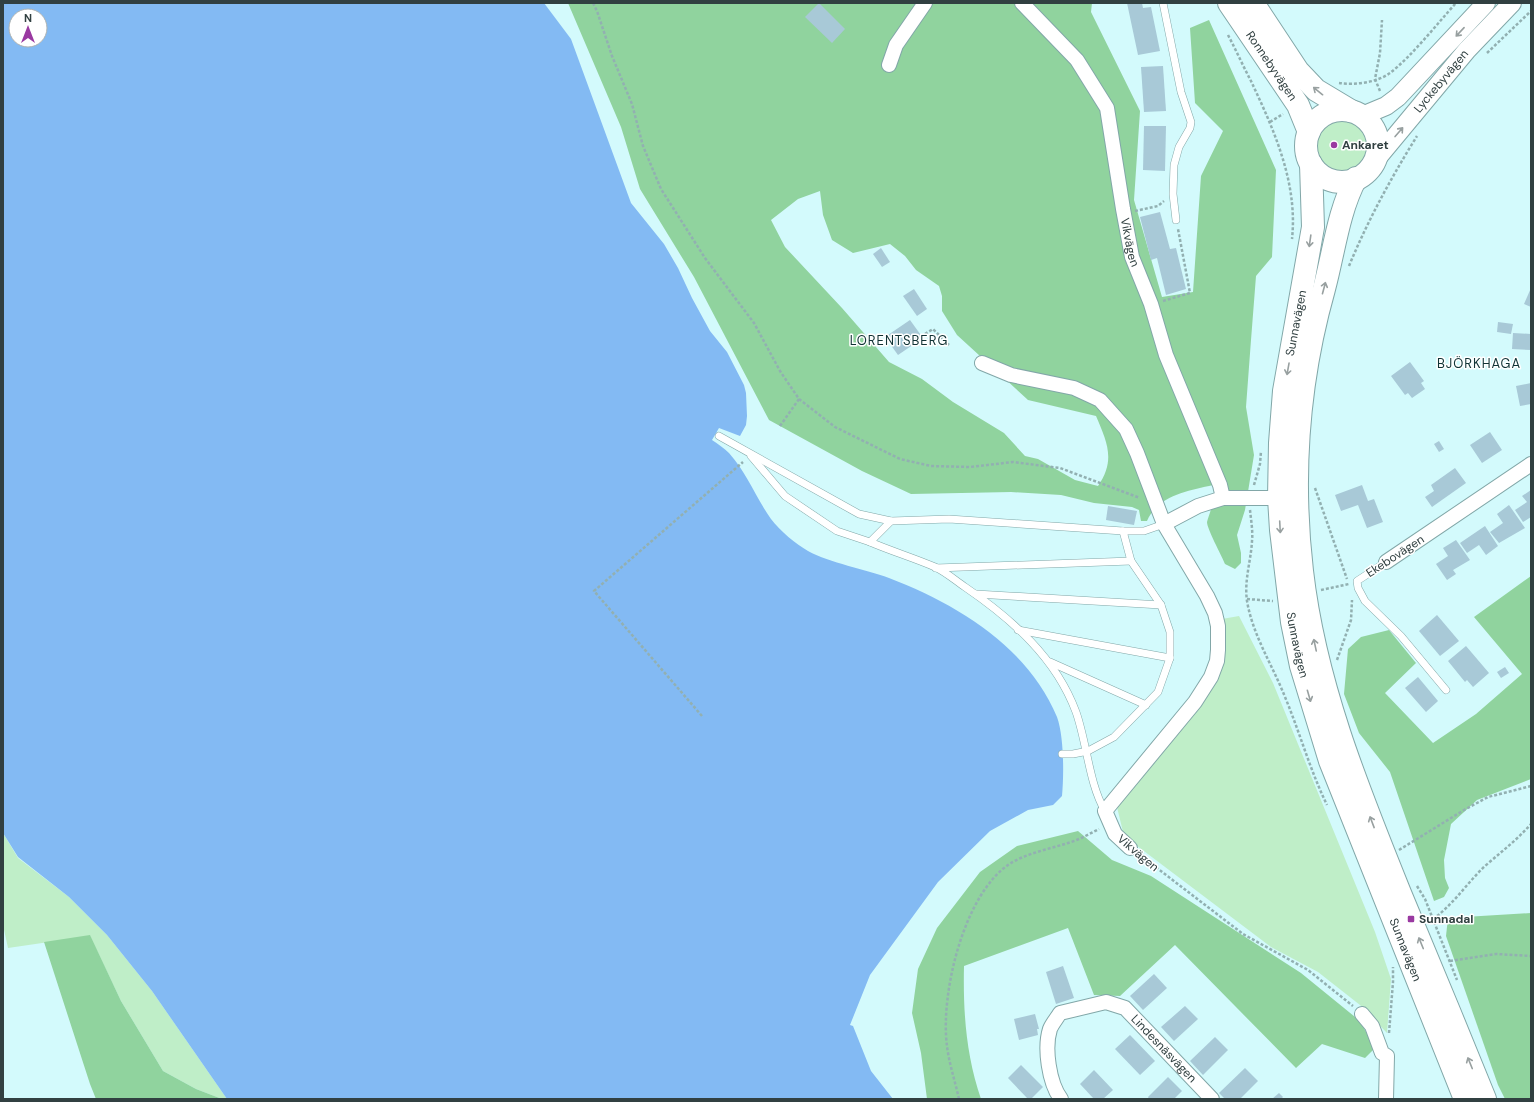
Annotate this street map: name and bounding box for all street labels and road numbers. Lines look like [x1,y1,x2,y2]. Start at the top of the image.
street label: Ronnebyvägen [1242,28,1301,104]
street label: Lyckebyvägen [1410,46,1472,116]
street label: Vikvägen [1117,216,1143,269]
street label: Sunnavägen [1282,289,1310,357]
street label: Ekebovägen [1363,531,1427,581]
street label: Sunnavägen [1283,611,1312,680]
street label: Vikvägen [1114,831,1162,875]
street label: Sunnavägen [1386,916,1425,984]
street label: Lindesnäsvägen [1127,1011,1200,1086]

